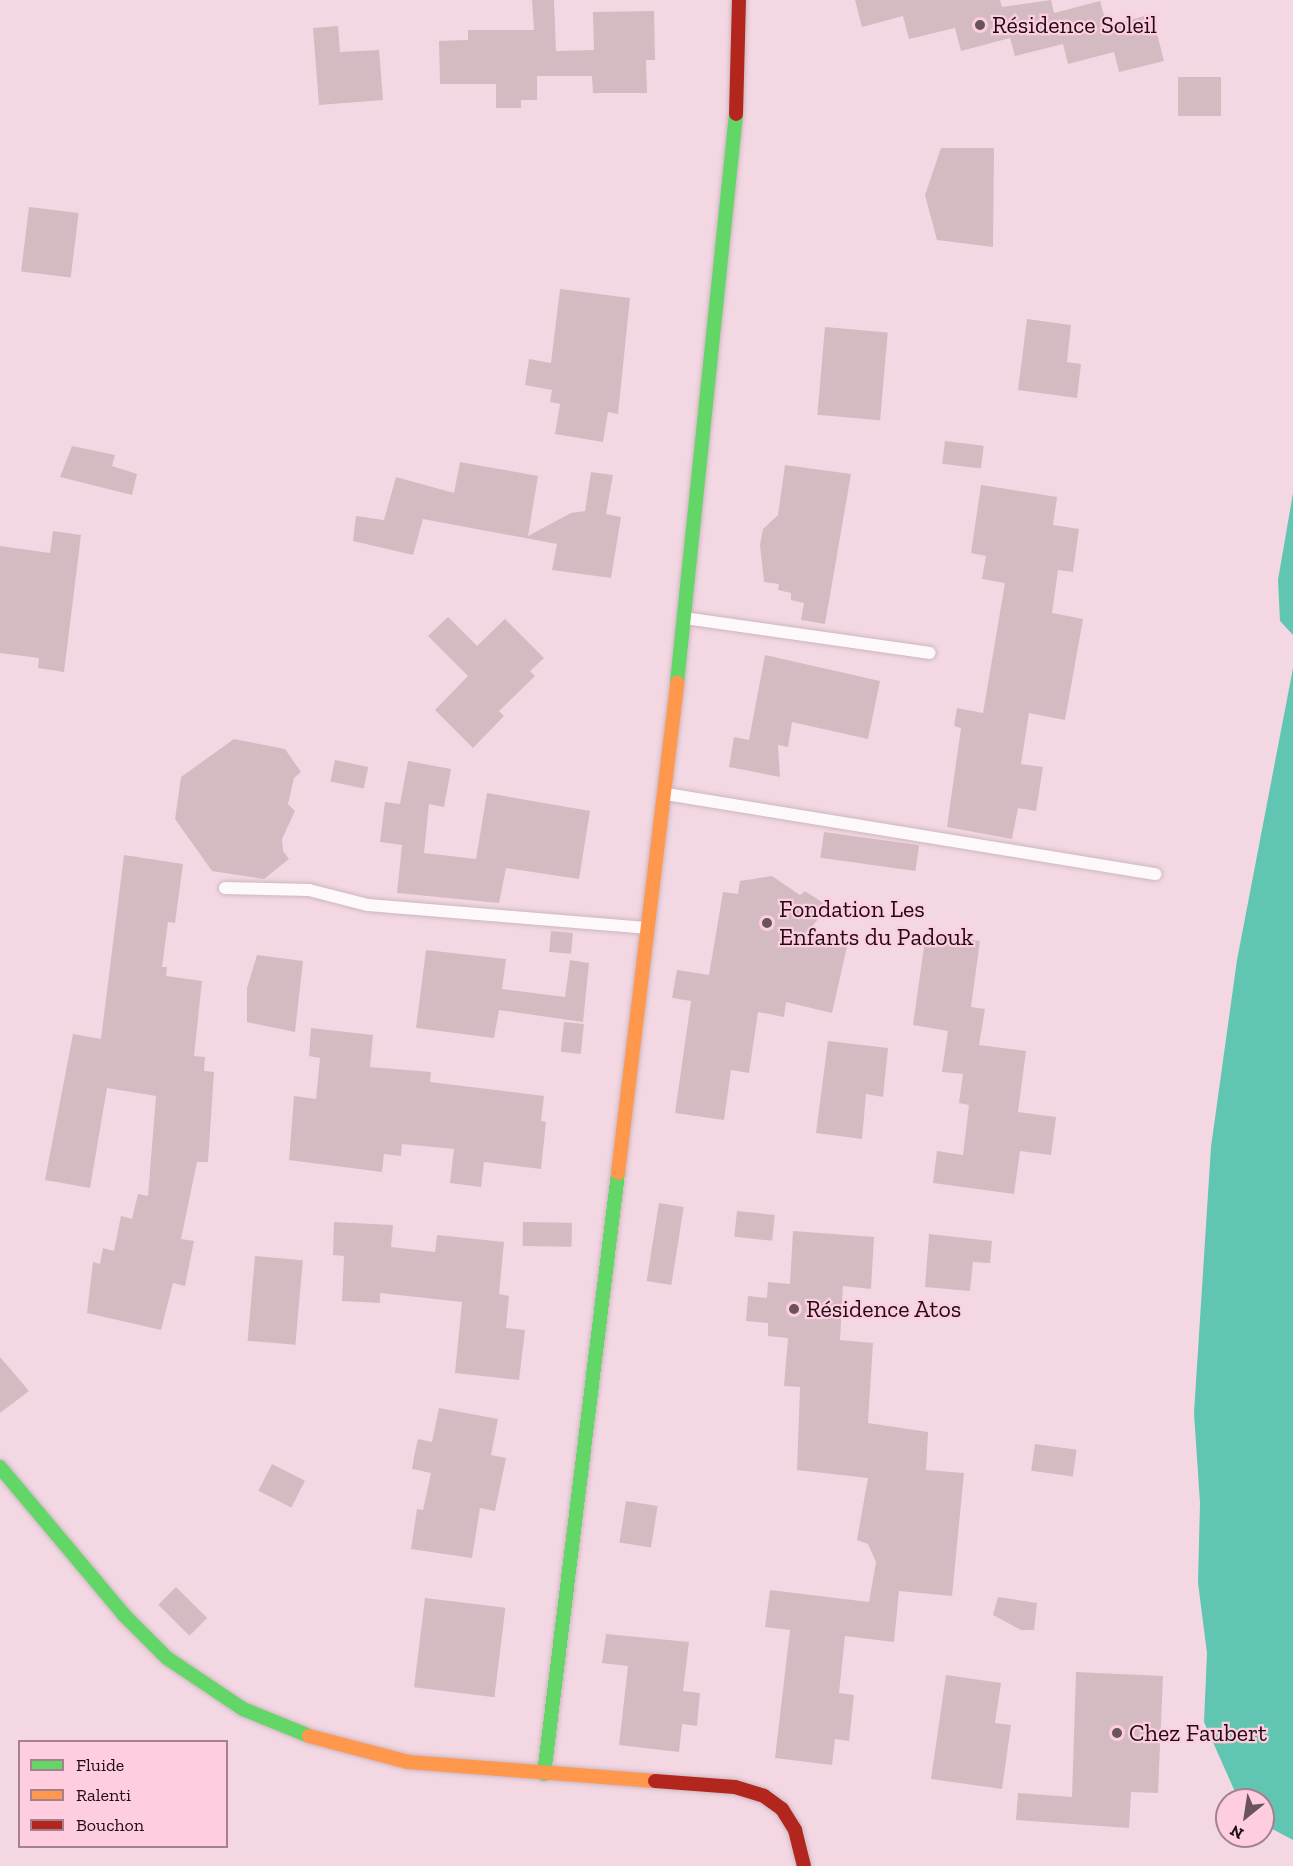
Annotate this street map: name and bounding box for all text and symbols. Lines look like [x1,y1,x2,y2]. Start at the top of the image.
place label: Résidence Soleil [992,11,1157,39]
marker: Résidence Soleil [973,18,987,32]
place label: Fondation Les Enfants du Padouk [779,895,973,951]
marker: Fondation Les Enfants du Padouk [760,916,774,930]
place label: Résidence Atos [806,1295,962,1323]
marker: Résidence Atos [787,1302,801,1316]
place label: Chez Faubert [1129,1719,1267,1747]
marker: Chez Faubert [1110,1726,1124,1740]
legend [18,1740,228,1848]
text: Fluide [76,1754,124,1776]
text: Ralenti [76,1784,131,1806]
north arrow [1215,1788,1275,1848]
text: Bouchon [76,1814,144,1836]
text: N [1227,1821,1247,1844]

